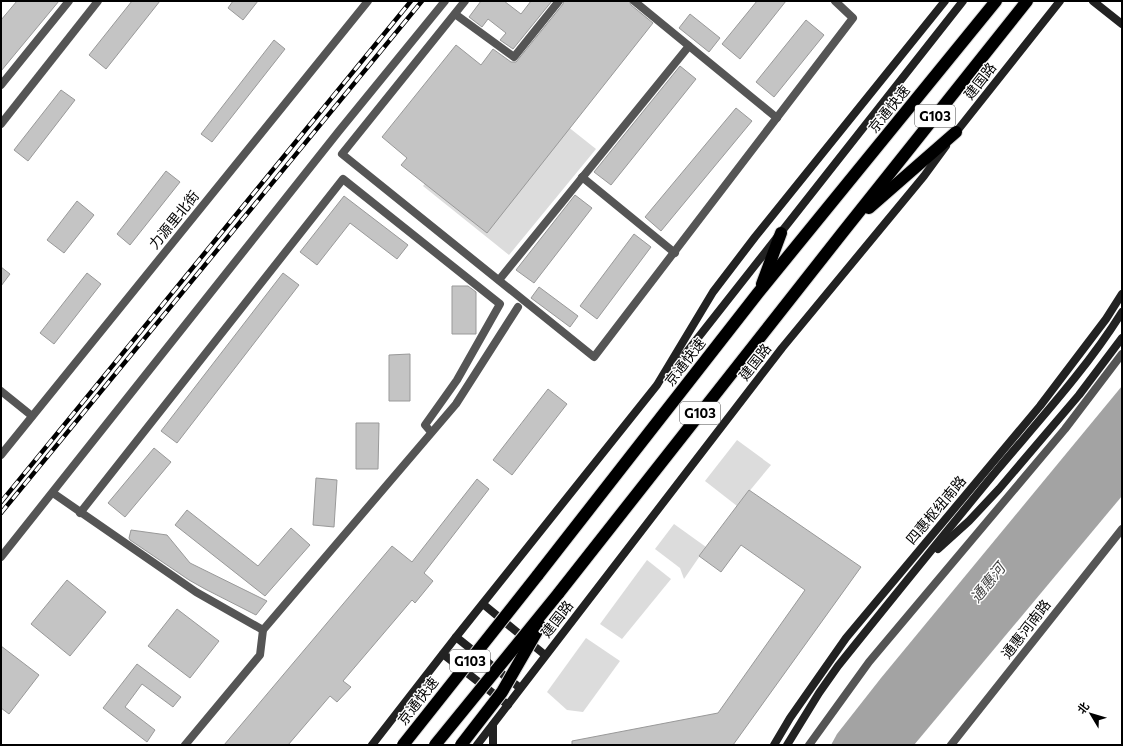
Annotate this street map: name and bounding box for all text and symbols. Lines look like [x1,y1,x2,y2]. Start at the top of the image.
street label: 建国路 [960,59,999,102]
street label: 京通快速 [864,82,913,136]
road number: G103 [915,105,955,127]
street label: 力源里北街 [145,187,202,252]
street label: 京通快速 [661,334,709,389]
street label: 建国路 [735,340,774,383]
road number: G103 [680,402,720,424]
street label: 四惠枢纽南路 [902,472,969,547]
water label: 通惠河 [966,557,1010,606]
street label: 通惠河南路 [997,596,1054,662]
street label: 建国路 [537,597,576,640]
road number: G103 [450,650,490,672]
street label: 京通快速 [394,673,442,728]
north arrow [1071,694,1111,734]
text: 北 [1074,699,1091,716]

